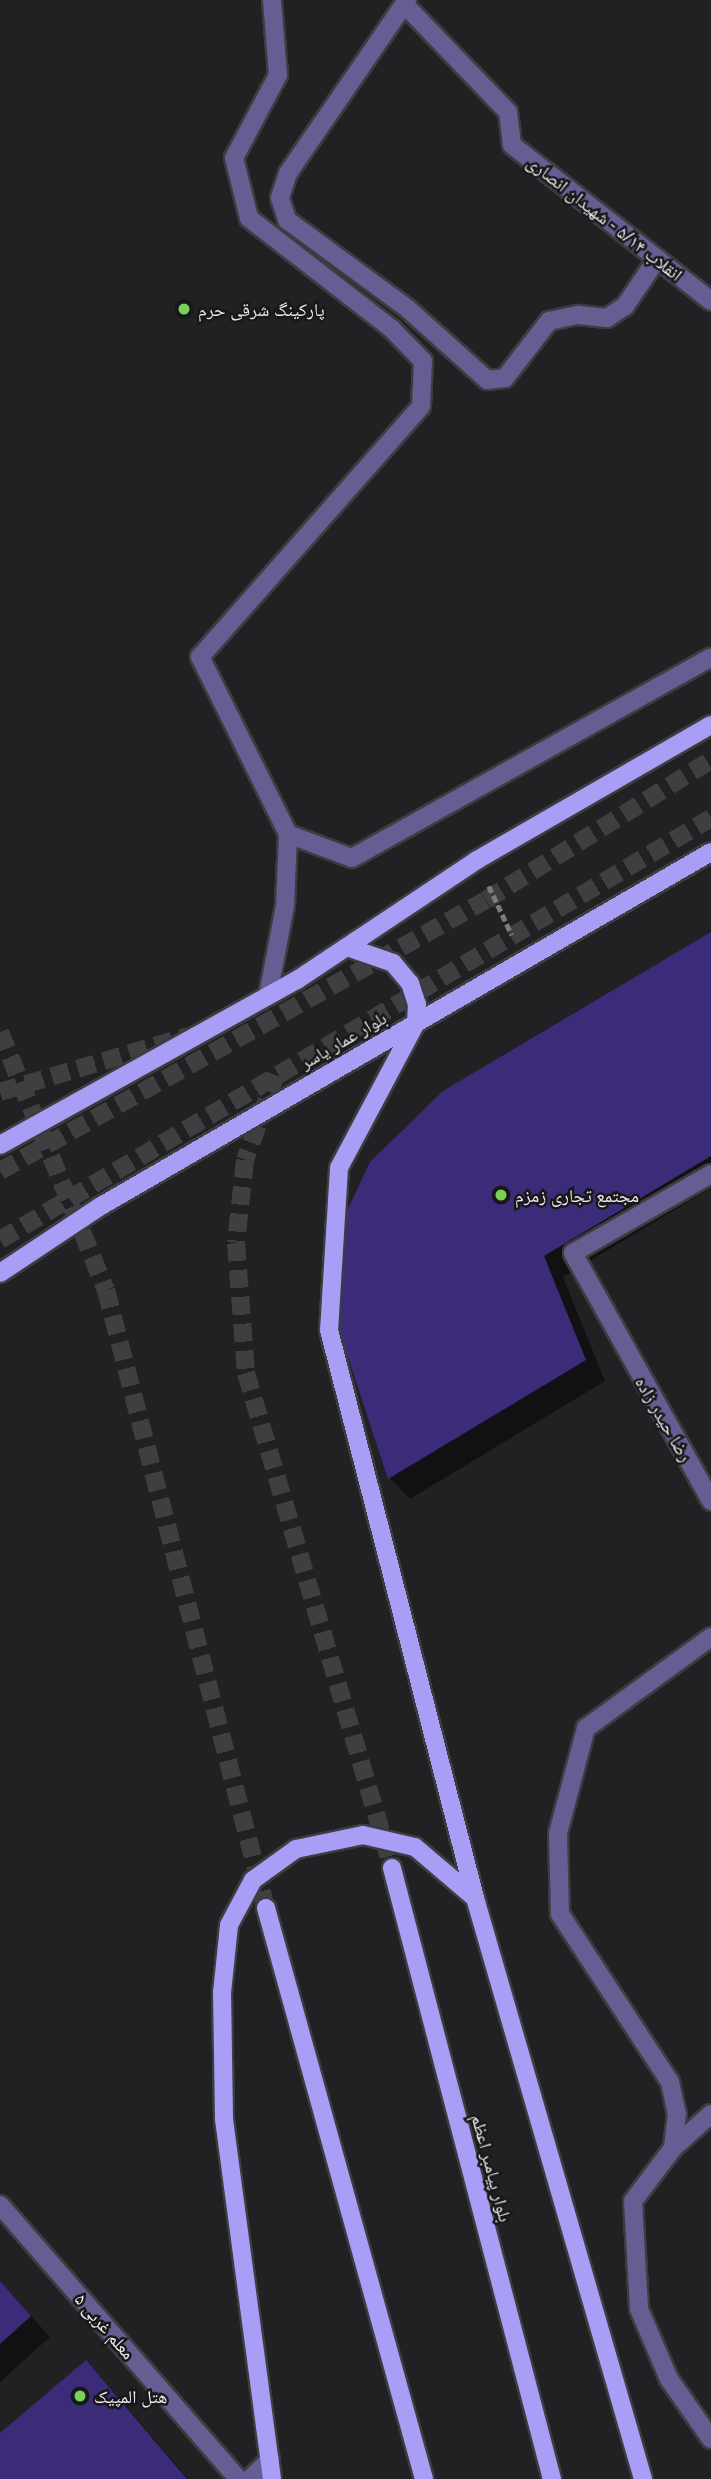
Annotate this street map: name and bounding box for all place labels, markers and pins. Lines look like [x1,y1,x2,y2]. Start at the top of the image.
place label: پارکینگ شرقی حرم [198,298,325,320]
marker: پارکینگ شرقی حرم [176,301,192,317]
place label: مجتمع تجاری زمزم [515,1184,639,1206]
marker: مجتمع تجاری زمزم [493,1187,509,1203]
place label: هتل المپیک [94,2385,167,2407]
marker: هتل المپیک [72,2388,88,2404]

